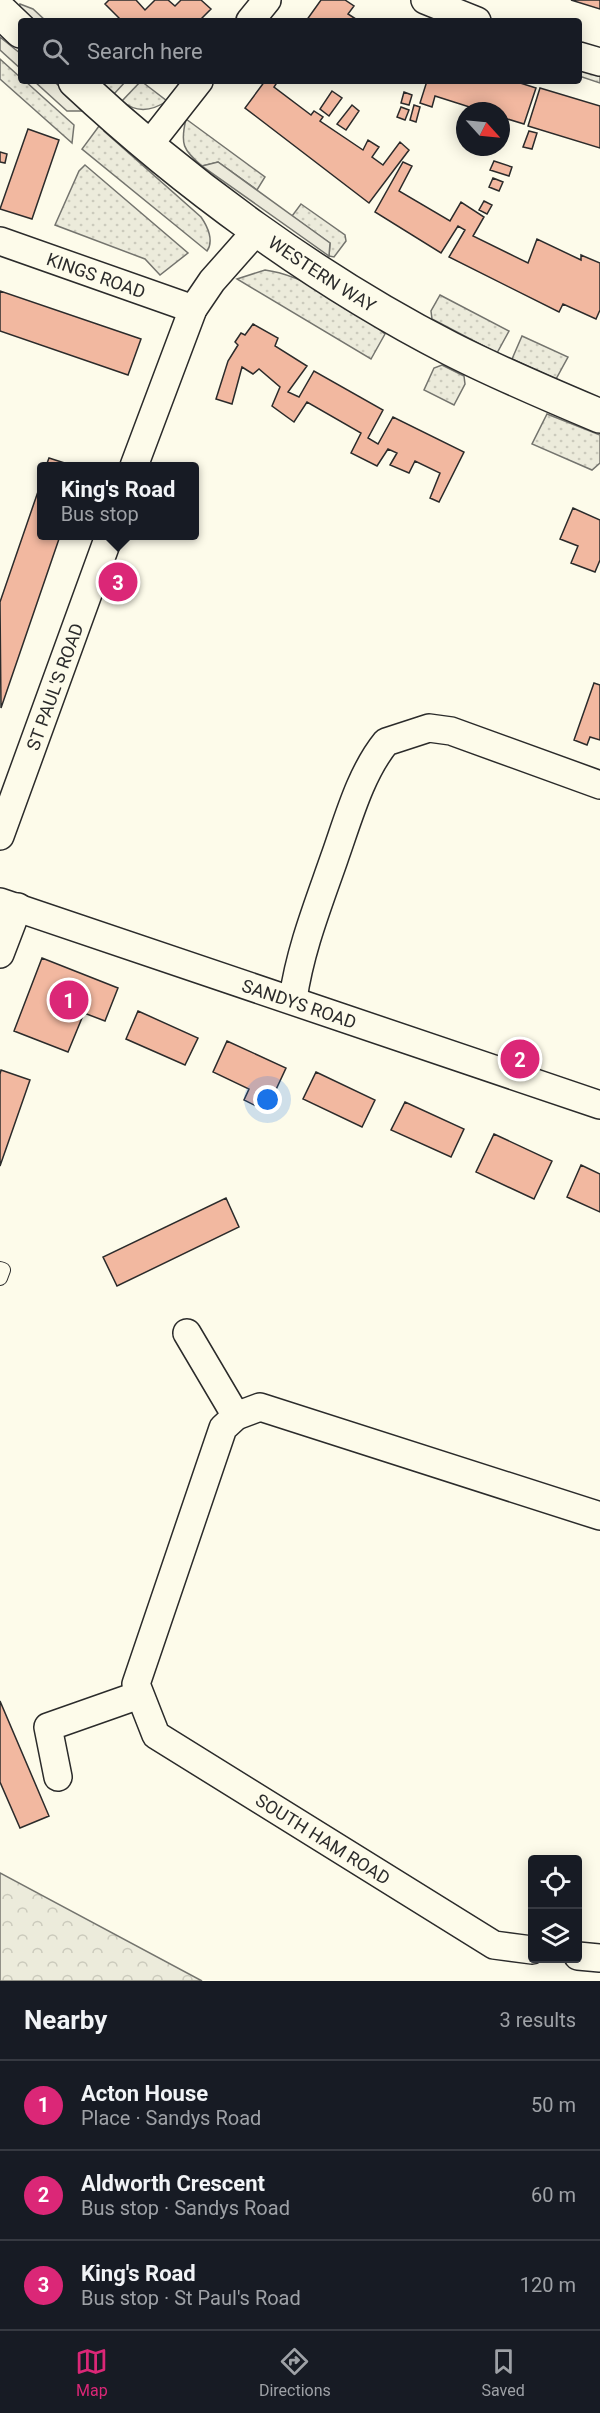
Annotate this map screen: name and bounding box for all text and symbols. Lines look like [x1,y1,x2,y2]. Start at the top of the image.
search box [18,18,582,84]
icon: search [39,35,72,68]
text: Search here [87,39,203,64]
north arrow [456,102,510,156]
street label: WESTERN WAY [265,231,380,316]
street label: KINGS ROAD [44,248,148,302]
popup [37,462,199,540]
text: King's Road [61,477,175,502]
text: Bus stop [61,502,139,526]
pin: 3 [98,560,138,604]
street label: ST PAUL'S ROAD [22,620,87,753]
street label: SANDYS ROAD [239,974,359,1032]
pin: 1 [50,978,88,1022]
pin: 2 [500,1036,540,1082]
your location [253,1085,282,1114]
street label: SOUTH HAM ROAD [252,1789,394,1889]
map controls [528,1855,582,1963]
button: locate [528,1855,582,1909]
button: layers [528,1909,582,1963]
text: Nearby [24,2005,107,2035]
text: 3 results [500,2008,576,2032]
text: Acton House [81,2081,208,2106]
text: 1 [38,2093,49,2117]
text: 50 m [531,2093,576,2117]
text: Place · Sandys Road [81,2106,261,2130]
text: Aldworth Crescent [81,2171,265,2196]
text: 2 [38,2183,49,2207]
text: 60 m [531,2183,576,2207]
text: Bus stop · Sandys Road [81,2196,290,2220]
text: King's Road [81,2261,196,2286]
text: 3 [38,2273,49,2297]
text: 120 m [520,2273,576,2297]
text: Bus stop · St Paul's Road [81,2286,301,2310]
tab: Map [75,2345,108,2400]
tab: Directions [259,2345,331,2400]
tab: Saved [481,2345,525,2400]

